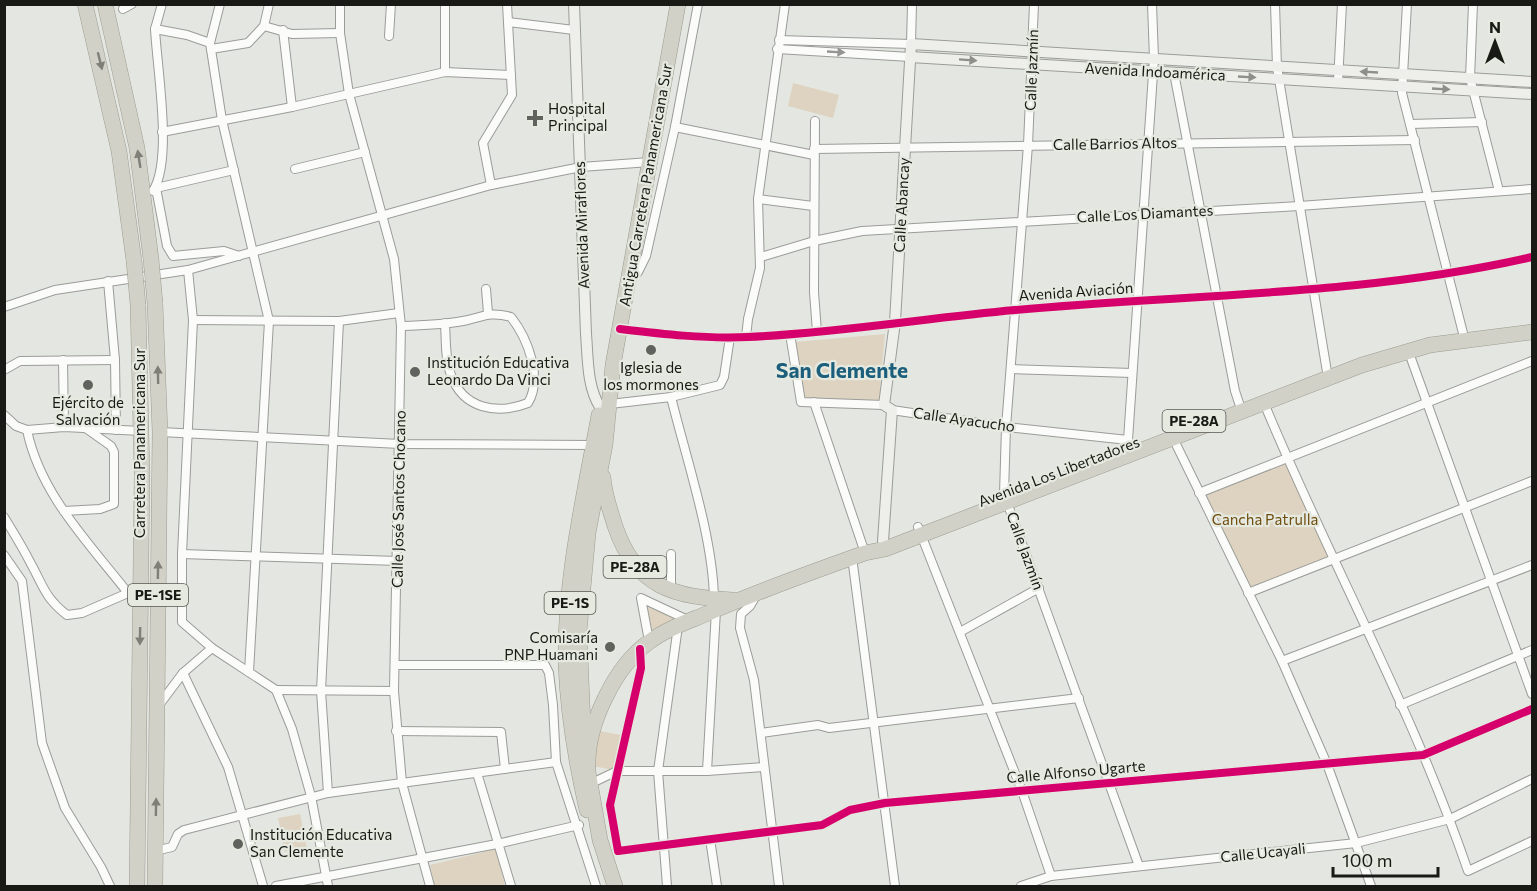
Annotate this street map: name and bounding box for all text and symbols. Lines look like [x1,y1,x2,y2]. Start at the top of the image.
north arrow [1465,12,1525,72]
text: N [1489,17,1501,36]
street label: Calle Jazmín [1021,29,1041,111]
one-way arrow [826,48,845,57]
one-way arrow [96,52,106,70]
one-way arrow [959,56,978,65]
street label: Avenida Indoamérica [1084,58,1226,84]
street label: Antigua Carretera Panamericana Sur [615,62,675,308]
one-way arrow [1360,68,1379,77]
one-way arrow [1237,72,1256,82]
one-way arrow [1432,84,1451,93]
place label: Hospital Principal [548,99,608,134]
marker: Hospital Principal [526,109,544,127]
street label: Calle Barrios Altos [1053,133,1177,153]
one-way arrow [134,150,143,169]
street label: Calle Abancay [890,157,912,253]
street label: Avenida Miraflores [570,161,592,289]
street label: Calle Los Diamantes [1076,200,1214,226]
street label: Avenida Aviación [1018,278,1134,304]
marker: Iglesia de los mormones [644,343,658,357]
street label: Carretera Panamericana Sur [130,348,148,538]
place label: Institución Educativa Leonardo Da Vinci [427,353,569,388]
district label: San Clemente [776,357,908,382]
place label: Iglesia de los mormones [603,358,699,393]
marker: Institución Educativa Leonardo Da Vinci [408,365,422,379]
one-way arrow [153,366,163,385]
marker: Ejército de Salvación [81,378,95,392]
place label: Ejército de Salvación [52,393,124,428]
street label: Calle Ayacucho [912,403,1016,435]
street label: Calle José Santos Chocano [387,410,409,588]
road number: PE-28A [1162,410,1226,432]
street label: Avenida Los Libertadores [975,432,1142,510]
street label: Calle Jazmín [1004,509,1048,592]
park label: Cancha Patrulla [1212,510,1318,528]
road number: PE-28A [604,556,666,578]
one-way arrow [153,561,163,580]
road number: PE-1SE [128,584,188,606]
road number: PE-1S [544,592,596,614]
one-way arrow [135,627,145,646]
place label: Comisaría PNP Huamani [504,628,598,663]
marker: Comisaría PNP Huamani [603,640,617,654]
street label: Calle Alfonso Ugarte [1006,756,1146,786]
one-way arrow [151,798,161,817]
place label: Institución Educativa San Clemente [250,825,392,860]
marker: Institución Educativa San Clemente [231,837,245,851]
street label: Calle Ucayali [1219,839,1306,865]
scale bar [1333,840,1438,878]
text: 100 m [1342,849,1392,871]

